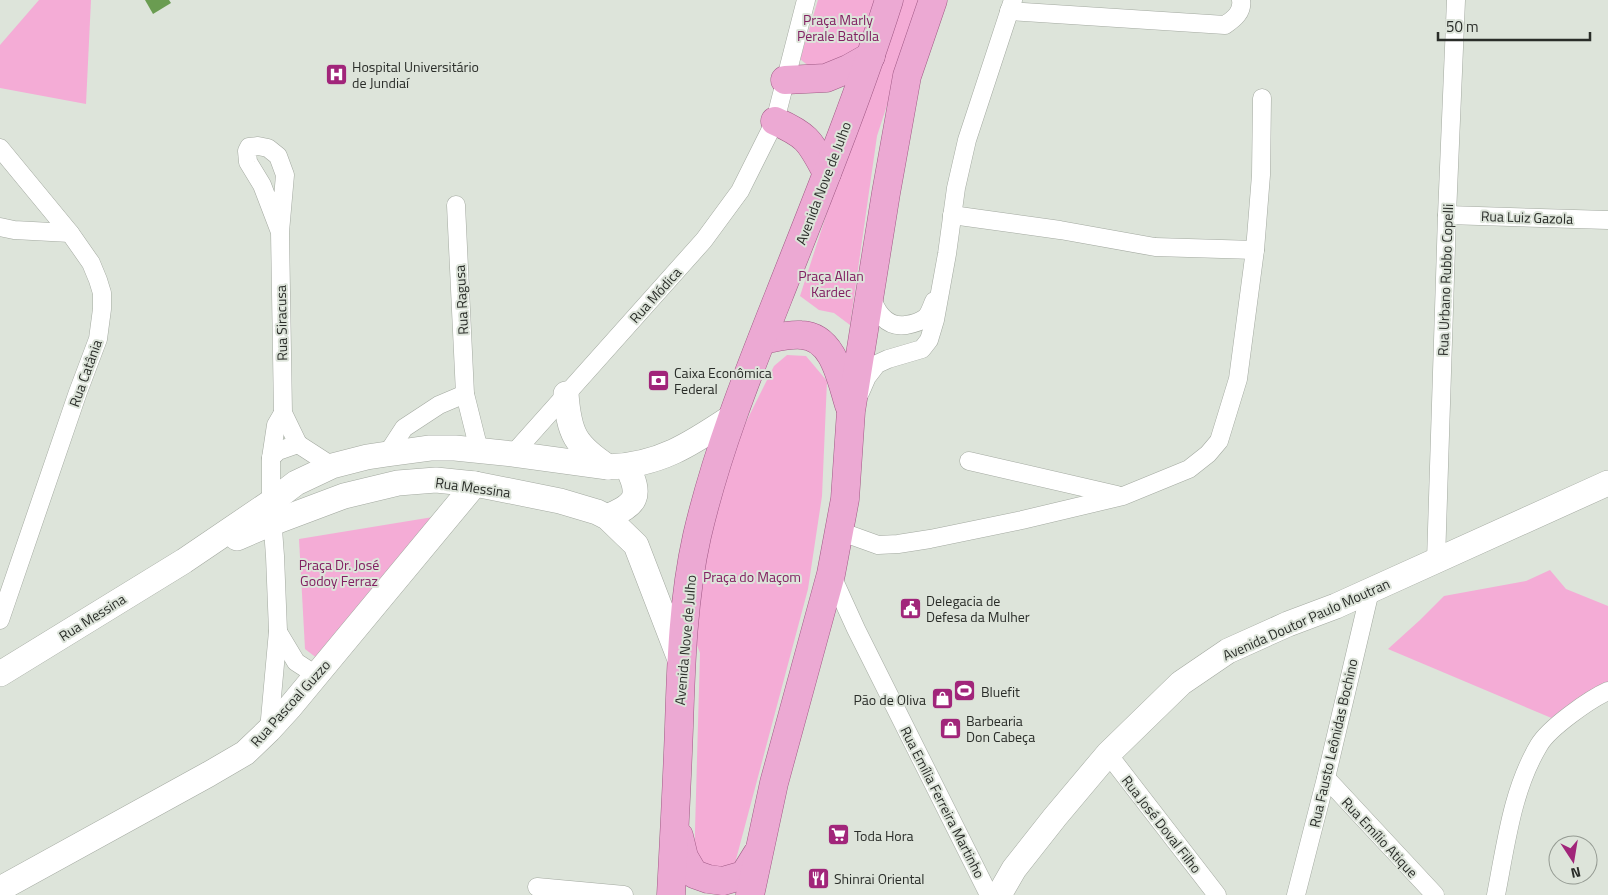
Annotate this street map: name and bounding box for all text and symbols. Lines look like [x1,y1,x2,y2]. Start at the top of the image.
park label: Praça Marly Perale Batolla [797,9,879,46]
scale bar [1438,10,1590,42]
text: 50 m [1446,15,1479,38]
place label: Hospital Universitário de Jundiaí [352,56,479,93]
hospital icon: Hospital Universitário de Jundiaí [324,62,348,86]
street label: Avenida Nove de Julho [790,118,856,248]
street label: Rua Urbano Rubbo Copelli [1432,203,1458,357]
street label: Rua Luiz Gazola [1481,205,1573,229]
street label: Rua Módica [624,262,686,328]
street label: Rua Ragusa [449,265,473,335]
park label: Praça Allan Kardec [798,265,864,302]
street label: Rua Siracusa [270,285,292,361]
street label: Rua Catânia [63,336,107,410]
place label: Caixa Econômica Federal [674,362,772,399]
bank icon: Caixa Econômica Federal [646,368,670,392]
street label: Rua Messina [434,471,512,503]
park label: Praça Dr. José Godoy Ferraz [299,554,379,591]
park label: Praça do Maçom [703,566,801,587]
street label: Avenida Doutor Paulo Moutran [1219,573,1393,665]
street label: Avenida Nove de Julho [669,574,701,706]
street label: Rua Messina [54,588,130,646]
place label: Delegacia de Defesa da Mulher [926,590,1030,627]
public building icon: Delegacia de Defesa da Mulher [898,596,922,620]
street label: Rua Pascoal Guzzo [245,655,335,751]
street label: Rua Fausto Leônidas Bochino [1303,657,1363,829]
sports icon: Bluefit [953,679,977,703]
place label: Bluefit [981,681,1020,702]
shop icon: Pão de Oliva [930,687,954,711]
place label: Pão de Oliva [854,689,926,710]
place label: Barbearia Don Cabeça [966,710,1035,747]
shop icon: Barbearia Don Cabeça [938,716,962,740]
street label: Rua Emília Ferreira Martinho [896,722,990,882]
street label: Rua José Doval Filho [1117,771,1207,877]
street label: Rua Emílio Atique [1337,792,1423,882]
supermarket icon: Toda Hora [826,823,850,847]
place label: Toda Hora [854,825,914,846]
north arrow [1548,835,1598,885]
text: N [1569,862,1583,884]
restaurant icon: Shinrai Oriental [806,866,830,890]
place label: Shinrai Oriental [834,868,925,889]

